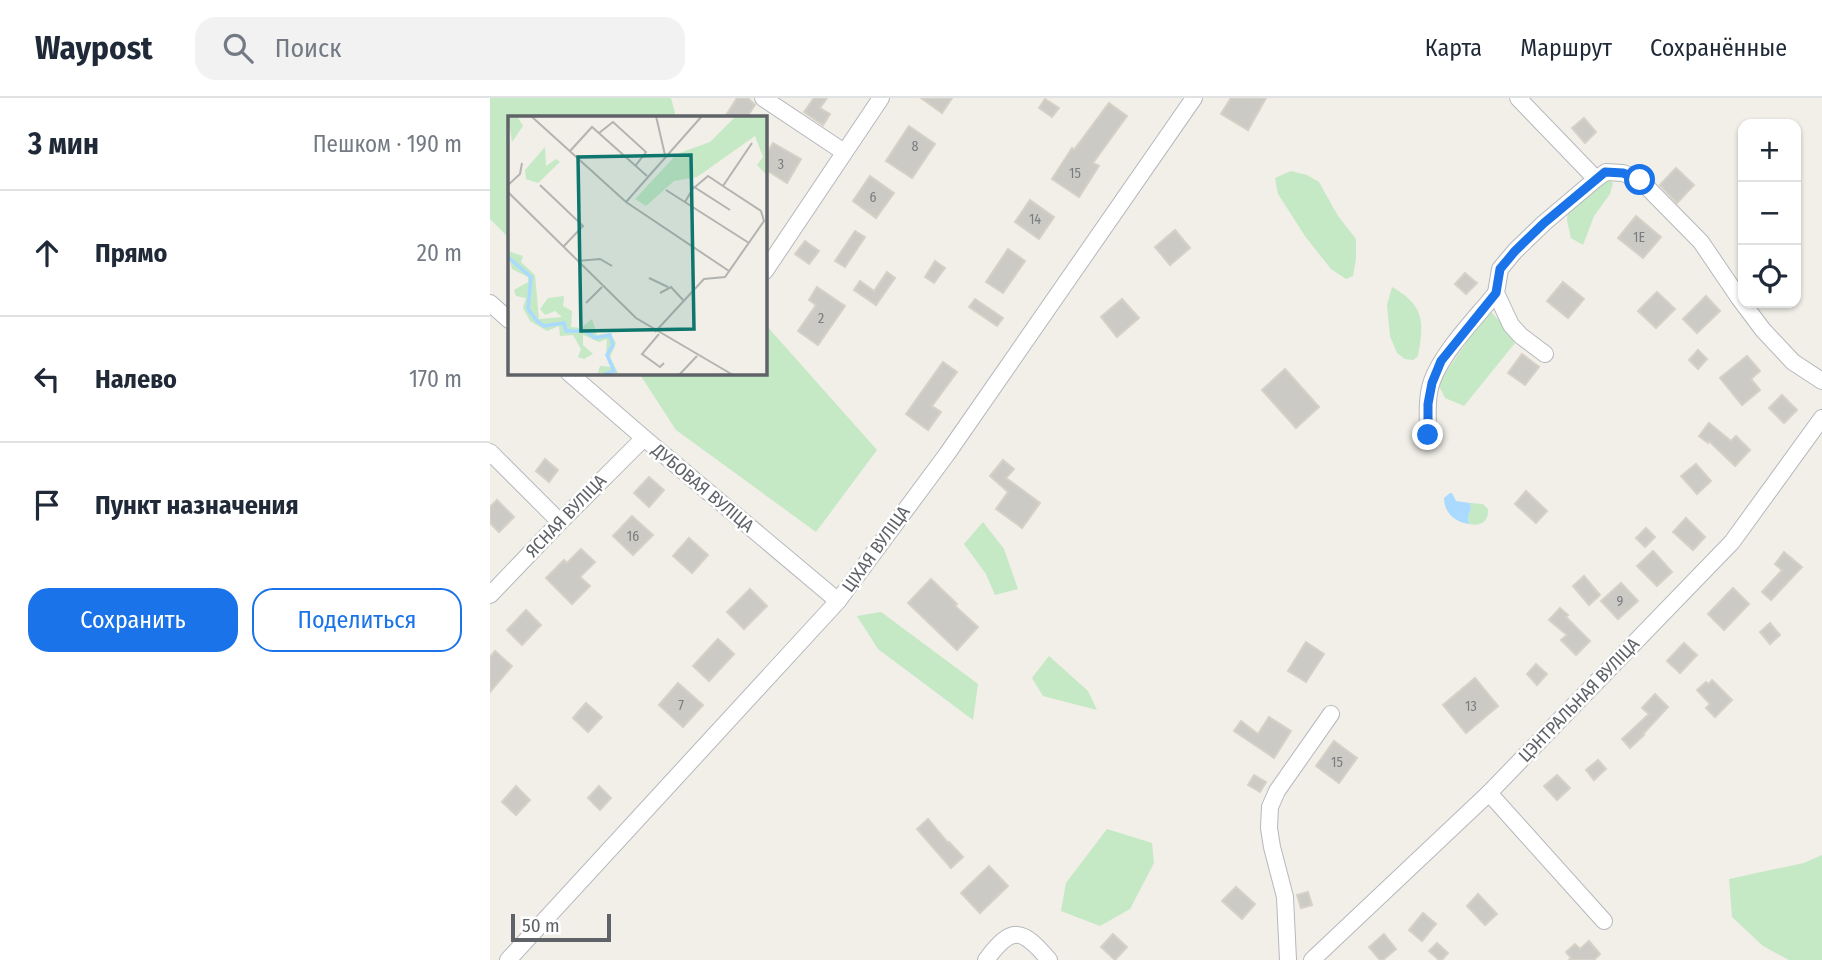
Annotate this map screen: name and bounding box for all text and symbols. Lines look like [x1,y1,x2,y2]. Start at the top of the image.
search box [195,17,685,80]
text: Waypost [35,28,153,68]
icon: search [219,29,257,67]
text: Поиск [275,33,341,64]
text: Карта [1425,34,1482,62]
text: Маршрут [1520,34,1612,62]
text: Сохранённые [1650,34,1787,62]
inset map [508,116,766,374]
map controls [1738,119,1801,308]
button: + [1738,119,1801,182]
text: 3 мин [28,126,99,162]
text: Пешком · 190 m [313,130,462,158]
house number: 8 [912,138,919,155]
house number: 3 [778,156,784,173]
route start [1624,164,1655,195]
house number: 15 [1069,165,1081,182]
button: − [1738,182,1801,245]
house number: 6 [870,189,877,206]
house number: 14 [1029,211,1041,228]
house number: 1Е [1633,229,1645,246]
icon: ahead [28,234,66,272]
text: Прямо [95,238,167,269]
text: 20 m [417,239,462,267]
button: locate [1738,245,1801,308]
house number: 2 [818,310,824,327]
icon: left [28,360,66,398]
text: Налево [95,364,177,395]
text: 170 m [409,365,462,393]
route end [1412,419,1443,450]
street label: ДУБОВАЯ ВУЛІЦА [647,438,759,537]
street label: ЯСНАЯ ВУЛІЦА [521,470,611,562]
icon: arrive [28,486,66,524]
text: Пункт назначения [95,490,299,521]
street label: ЦІХАЯ ВУЛІЦА [837,501,915,596]
house number: 16 [627,528,639,545]
button: Сохранить [28,588,238,652]
button: Поделиться [252,588,462,652]
house number: 9 [1617,593,1624,610]
street label: ЦЭНТРАЛЬНАЯ ВУЛІЦА [1514,633,1644,767]
house number: 7 [678,697,684,714]
house number: 13 [1465,698,1477,715]
house number: 15 [1331,754,1343,771]
scale bar [511,911,611,943]
text: 50 m [522,914,560,937]

